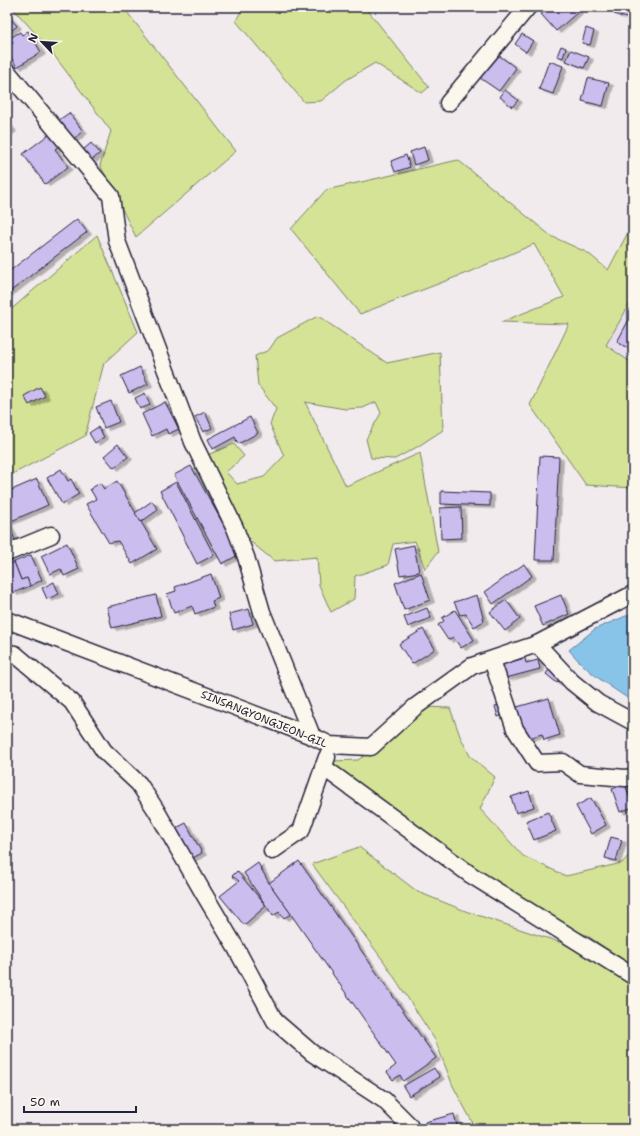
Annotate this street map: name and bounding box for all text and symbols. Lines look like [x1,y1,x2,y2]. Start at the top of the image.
north arrow [22,22,62,62]
text: N [25,31,42,45]
street label: SINSANGYONGJEON-GIL [199,687,329,751]
scale bar [24,1088,136,1114]
text: 50 m [30,1094,60,1110]

